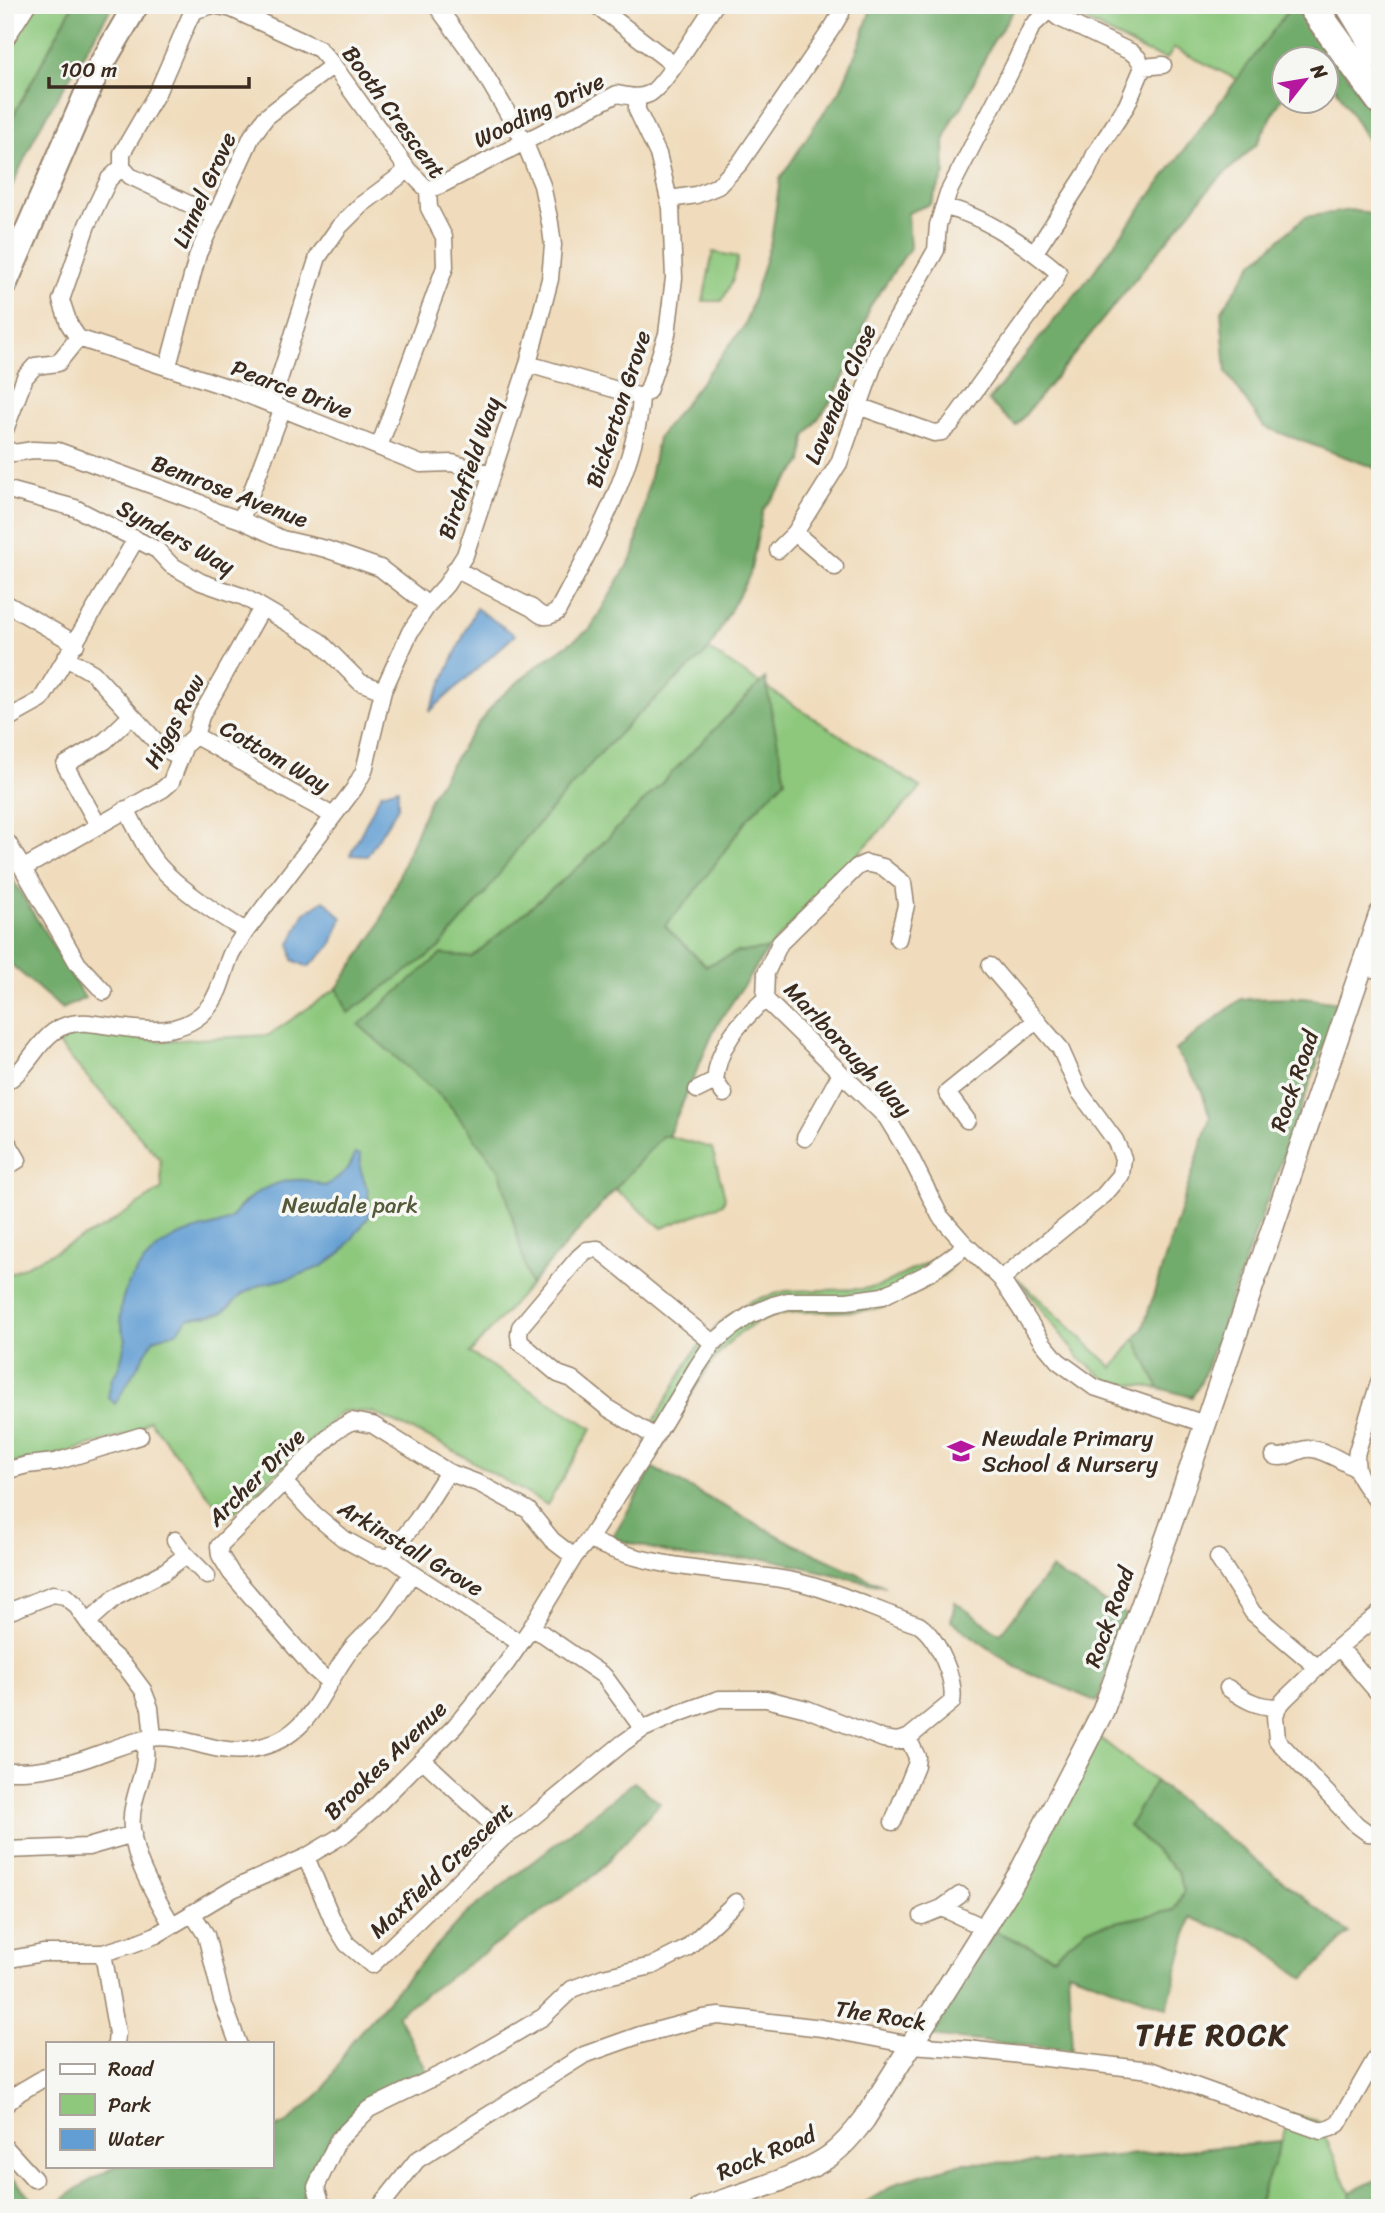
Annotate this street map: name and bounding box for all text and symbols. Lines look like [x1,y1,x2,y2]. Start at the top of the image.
street label: Booth Crescent [331,37,456,188]
scale bar [49,46,248,90]
north arrow [1270,46,1340,116]
text: 100 m [60,51,117,89]
text: N [1301,57,1337,86]
street label: Wooding Drive [467,61,612,160]
street label: Linnel Grove [161,125,248,255]
street label: Lavender Close [792,317,889,471]
street label: Bickerton Grove [574,325,663,493]
street label: Pearce Drive [225,348,359,431]
street label: Birchfield Way [426,391,513,545]
street label: Bemrose Avenue [145,443,314,540]
street label: Synders Way [109,488,243,587]
street label: Higgs Row [132,665,217,776]
street label: Cottom Way [212,708,338,805]
street label: Marlborough Way [773,972,922,1127]
street label: Rock Road [1258,1023,1331,1137]
park label: Newdale park [282,1185,418,1226]
street label: Archer Drive [196,1418,316,1537]
place label: Newdale Primary School & Nursery [982,1418,1158,1485]
school or university icon: Newdale Primary School & Nursery [946,1436,976,1466]
street label: Arkinstall Grove [329,1488,492,1608]
street label: Rock Road [1072,1559,1147,1673]
street label: Brookes Avenue [314,1690,457,1830]
street label: Maxfield Crescent [359,1792,524,1949]
street label: The Rock [832,1988,930,2043]
district label: THE ROCK [1136,2008,1289,2062]
legend [46,2042,273,2168]
text: Road [108,2050,155,2088]
text: Park [108,2086,151,2124]
street label: Rock Road [710,2113,824,2193]
text: Water [108,2120,165,2158]

